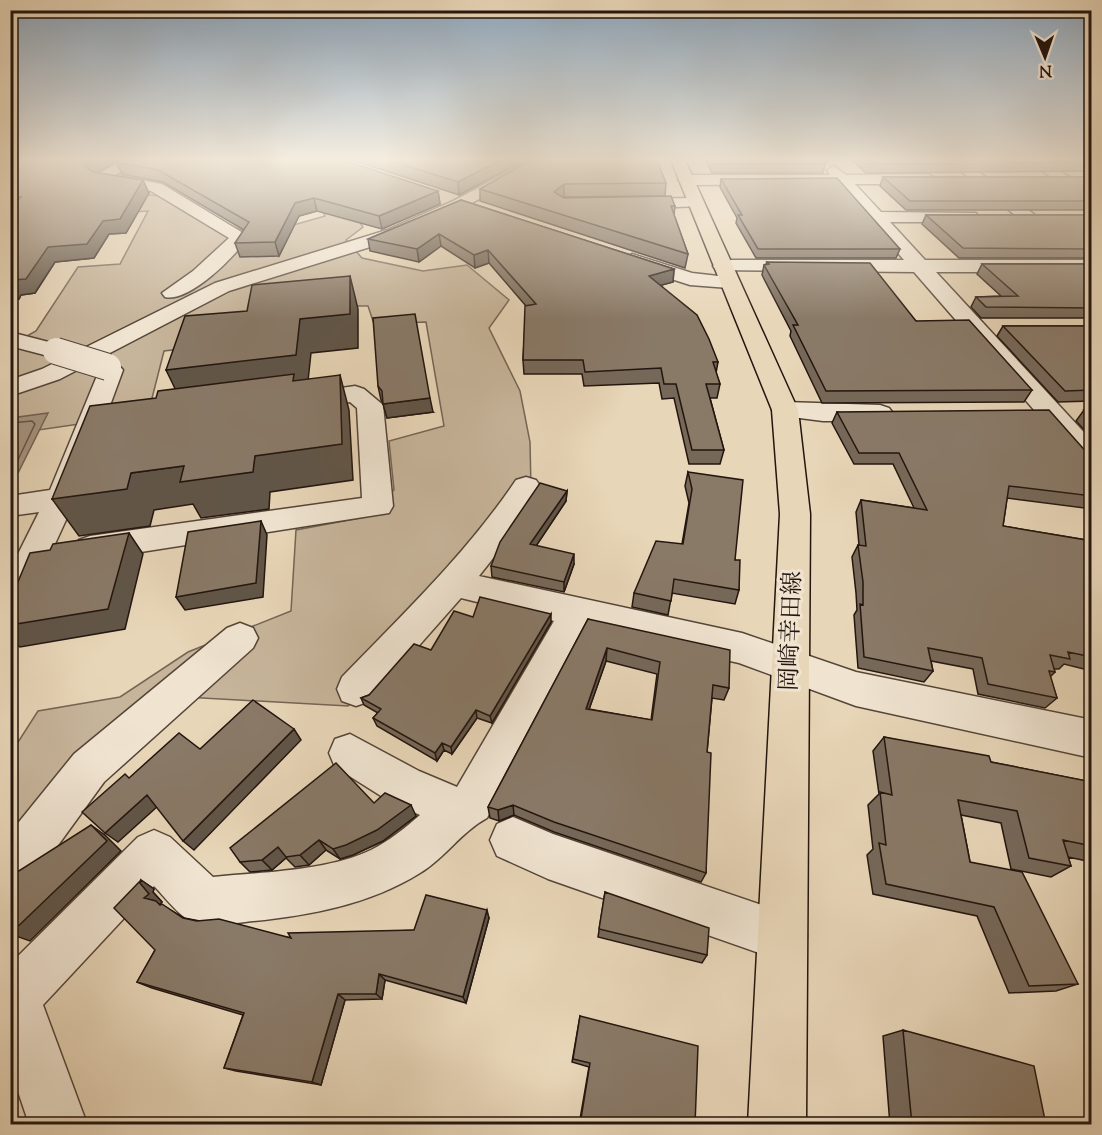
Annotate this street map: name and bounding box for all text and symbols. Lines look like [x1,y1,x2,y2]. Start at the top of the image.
north arrow [1015,27,1075,87]
text: N [1038,58,1052,81]
street label: 岡崎幸田線 [773,570,811,692]

